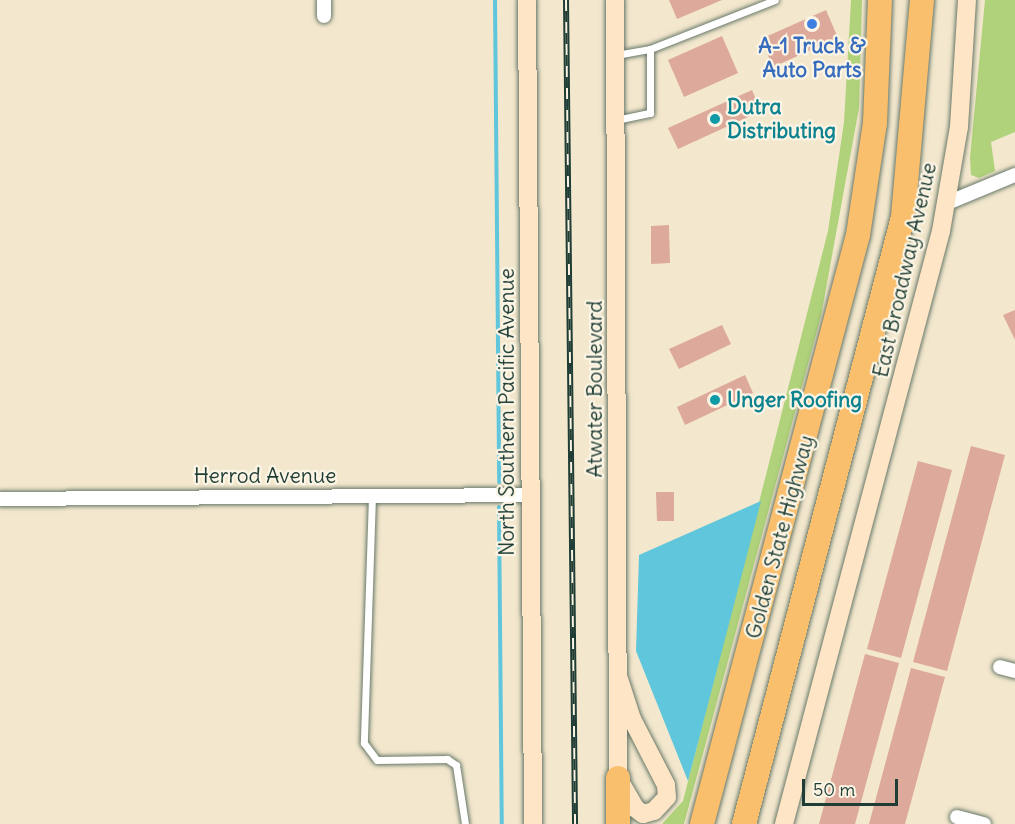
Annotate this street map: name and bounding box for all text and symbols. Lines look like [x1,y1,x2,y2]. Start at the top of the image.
marker: A-1 Truck & Auto Parts [805,17,819,31]
place label: A-1 Truck & Auto Parts [758,33,866,83]
place label: Dutra Distributing [727,94,836,144]
marker: Dutra Distributing [708,112,722,126]
street label: East Broadway Avenue [868,160,942,380]
street label: North Southern Pacific Avenue [494,268,520,556]
street label: Atwater Boulevard [582,300,608,478]
place label: Unger Roofing [727,387,862,413]
marker: Unger Roofing [708,393,722,407]
street label: Golden State Highway [741,432,819,642]
street label: Herrod Avenue [194,463,336,489]
scale bar [805,767,901,805]
text: 50 m [813,778,855,801]

